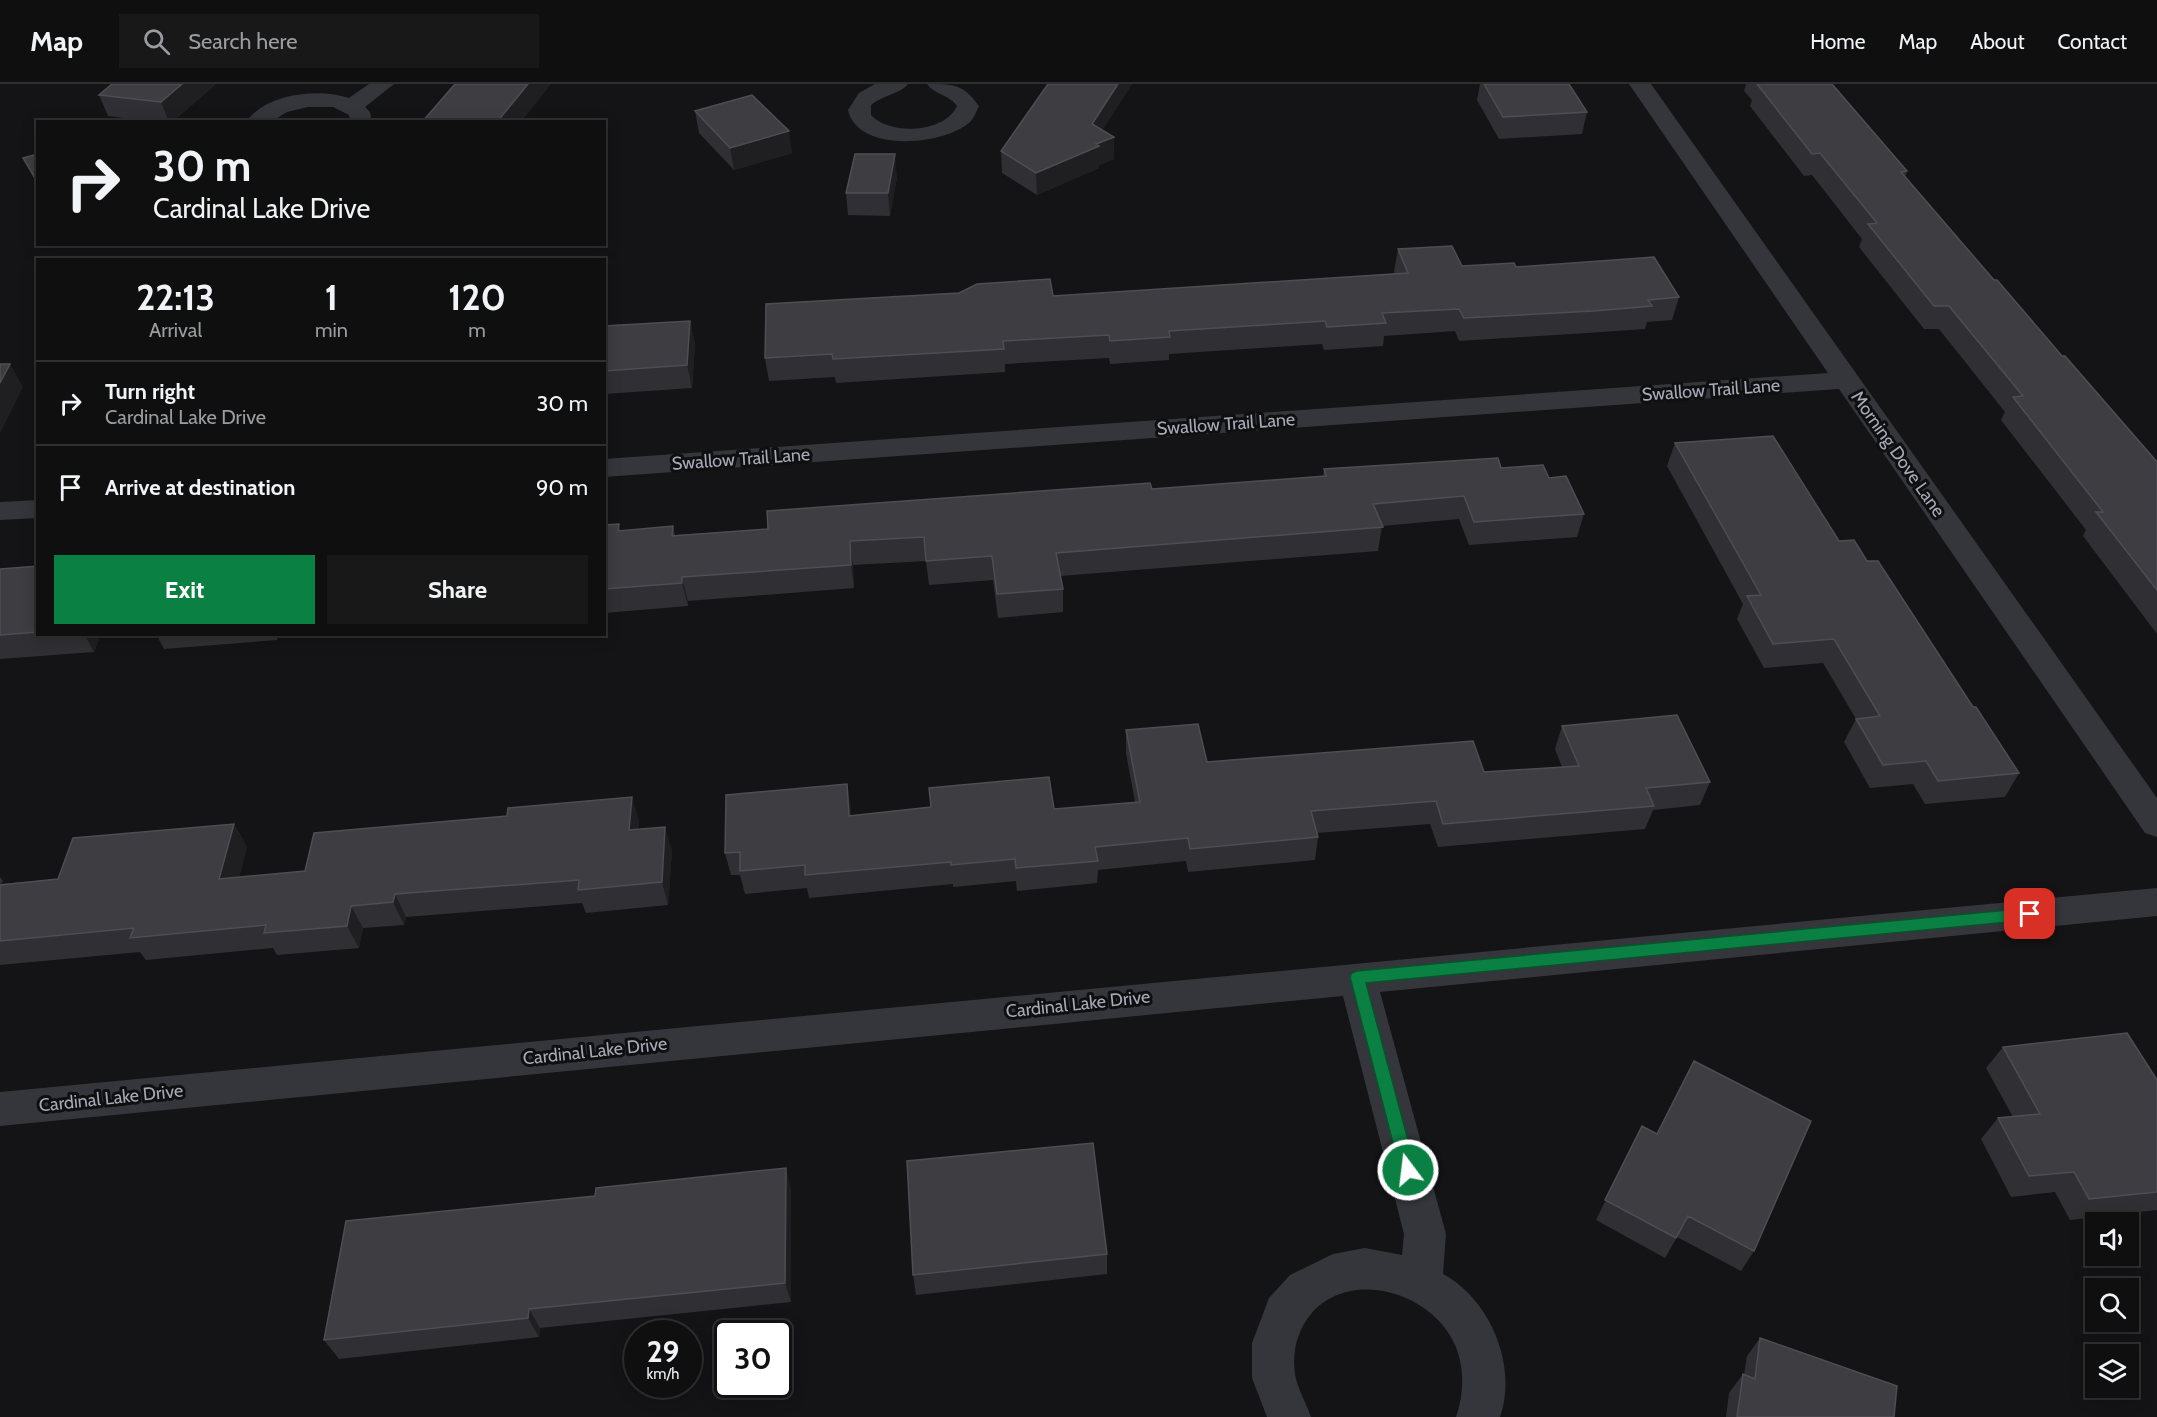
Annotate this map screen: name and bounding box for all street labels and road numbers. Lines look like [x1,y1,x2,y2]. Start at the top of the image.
street label: Swallow Trail Lane [1641,374,1781,406]
street label: Morning Dove Lane [1846,387,1950,521]
street label: Swallow Trail Lane [1156,408,1296,440]
street label: Swallow Trail Lane [671,443,811,475]
street label: Cardinal Lake Drive [1005,985,1151,1023]
street label: Cardinal Lake Drive [522,1032,668,1070]
street label: Cardinal Lake Drive [38,1079,184,1117]

